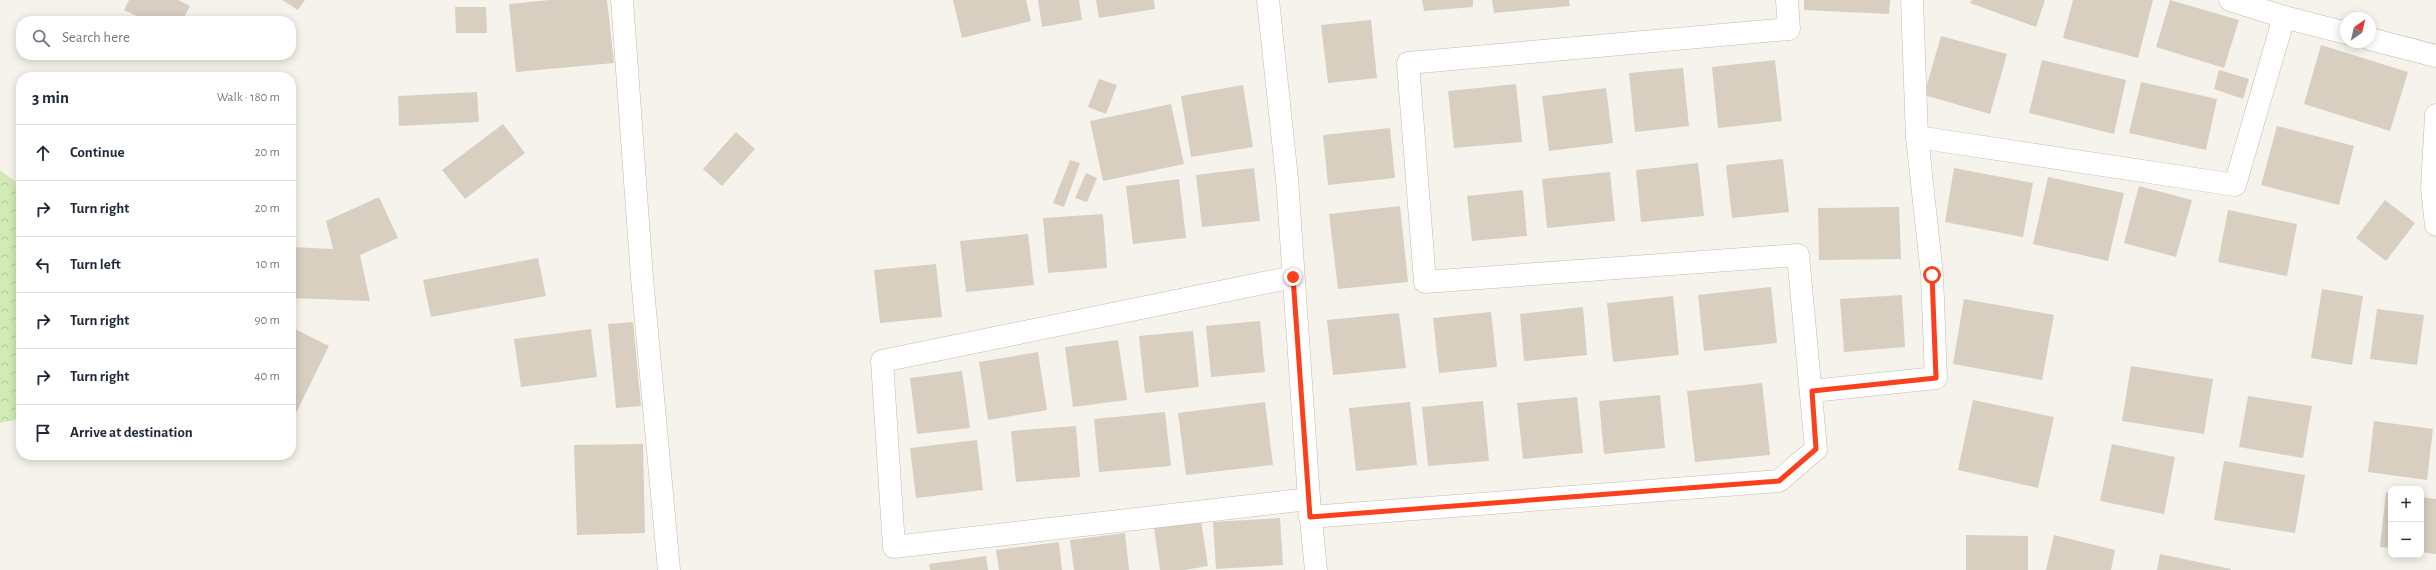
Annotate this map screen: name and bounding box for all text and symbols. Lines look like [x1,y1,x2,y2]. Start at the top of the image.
north arrow [2340,12,2376,48]
search box [16,16,296,60]
icon: search [30,27,52,49]
text: Search here [62,30,130,45]
text: 3 min [32,89,69,106]
text: Walk · 180 m [217,91,280,104]
icon: ahead [32,142,54,164]
text: Continue [70,145,125,160]
text: 20 m [255,146,280,159]
icon: right [32,198,54,220]
text: Turn right [70,201,129,216]
text: 20 m [255,202,280,215]
icon: left [32,254,54,276]
text: Turn left [70,257,121,272]
text: 10 m [256,258,280,271]
route start [1923,266,1941,284]
route end [1284,268,1302,286]
icon: right [32,310,54,332]
text: Turn right [70,313,129,328]
text: 90 m [254,314,280,327]
icon: right [32,366,54,388]
text: Turn right [70,369,129,384]
text: 40 m [254,370,280,383]
icon: arrive [32,422,54,444]
text: Arrive at destination [70,425,193,440]
map controls [2388,486,2424,558]
button: + [2388,486,2424,522]
button: − [2388,522,2424,558]

